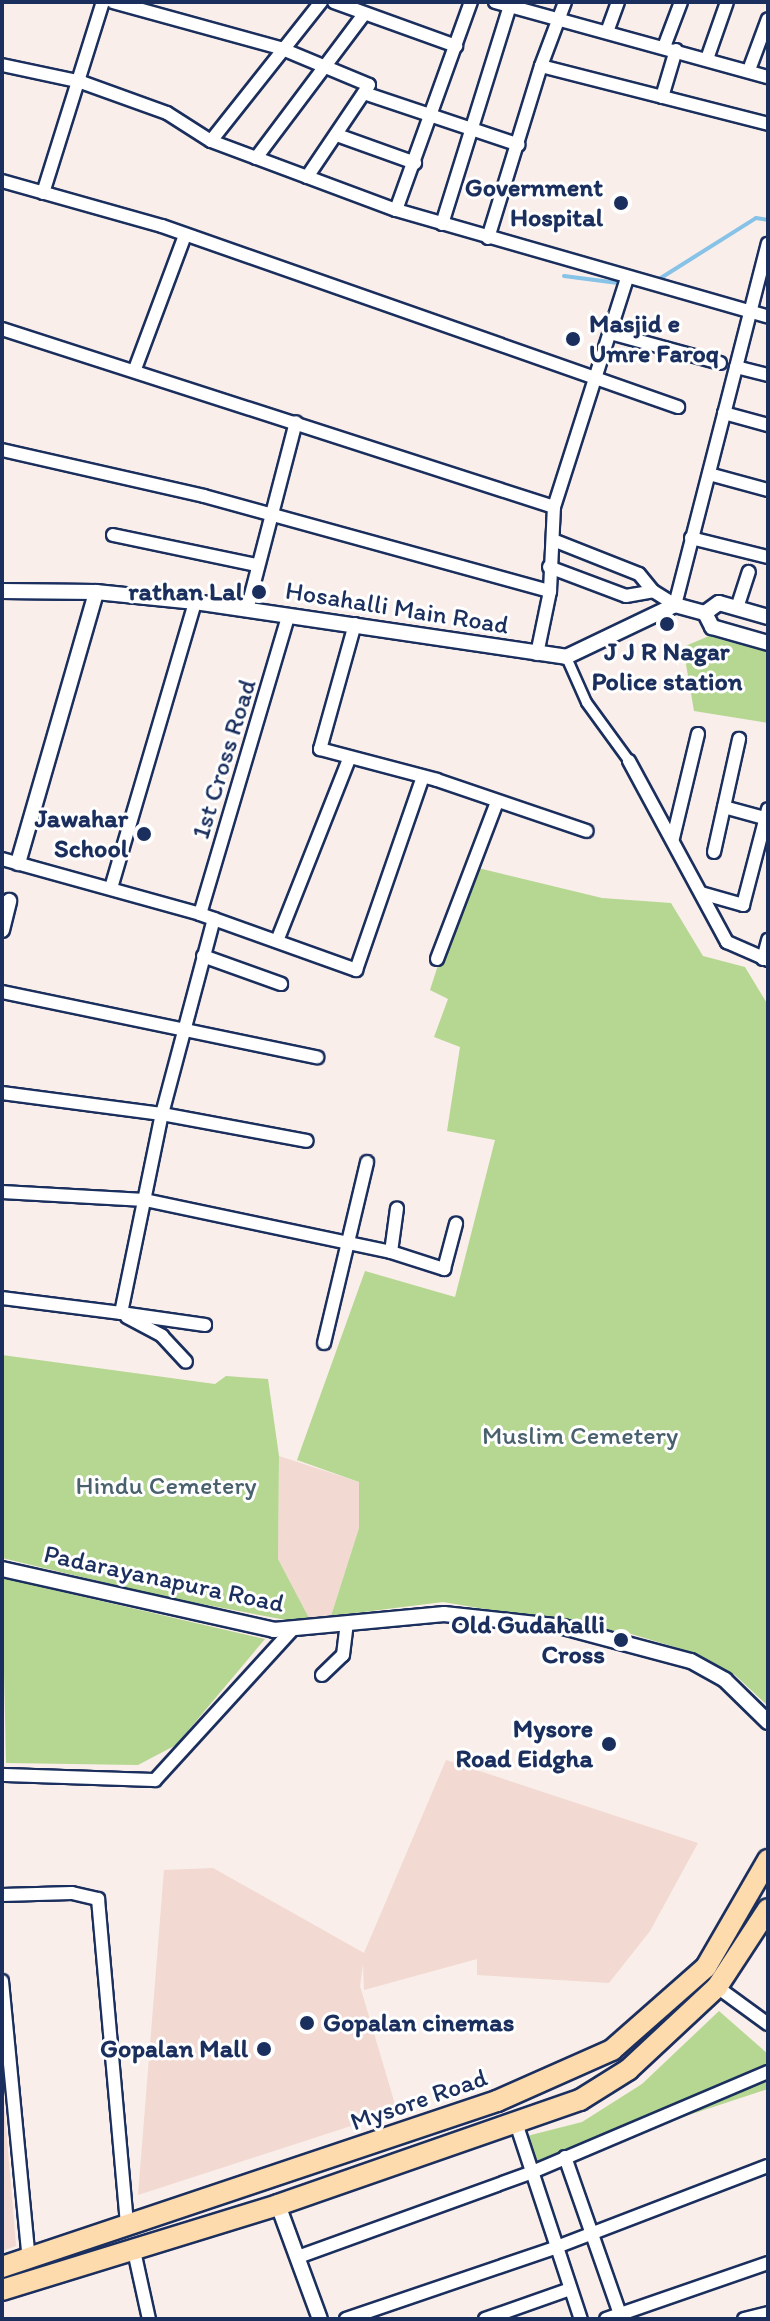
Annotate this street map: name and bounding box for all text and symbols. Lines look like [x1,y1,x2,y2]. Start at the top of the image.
place label: Government Hospital [465,172,603,234]
marker: Government Hospital [610,192,632,214]
place label: Masjid e Umre Faroq [589,308,719,370]
marker: Masjid e Umre Faroq [564,330,582,348]
street label: Hosahalli Main Road [283,575,511,641]
place label: rathan Lal [128,576,243,608]
marker: rathan Lal [250,583,268,601]
marker: J J R Nagar Police station [658,615,676,633]
place label: J J R Nagar Police station [592,636,742,698]
street label: 1st Cross Road [185,676,263,842]
place label: Jawahar School [35,803,128,864]
marker: Jawahar School [135,825,153,843]
park label: Muslim Cemetery [482,1420,678,1452]
park label: Hindu Cemetery [75,1470,257,1502]
street label: Padarayanapura Road [41,1538,287,1620]
place label: Old Gudahalli Cross [451,1609,605,1670]
marker: Old Gudahalli Cross [612,1631,630,1649]
place label: Mysore Road Eidgha [456,1713,593,1774]
marker: Mysore Road Eidgha [600,1735,618,1753]
place label: Gopalan cinemas [323,2007,514,2039]
marker: Gopalan cinemas [298,2014,316,2032]
place label: Gopalan Mall [100,2033,248,2065]
marker: Gopalan Mall [255,2040,273,2058]
street label: Mysore Road [347,2062,491,2138]

